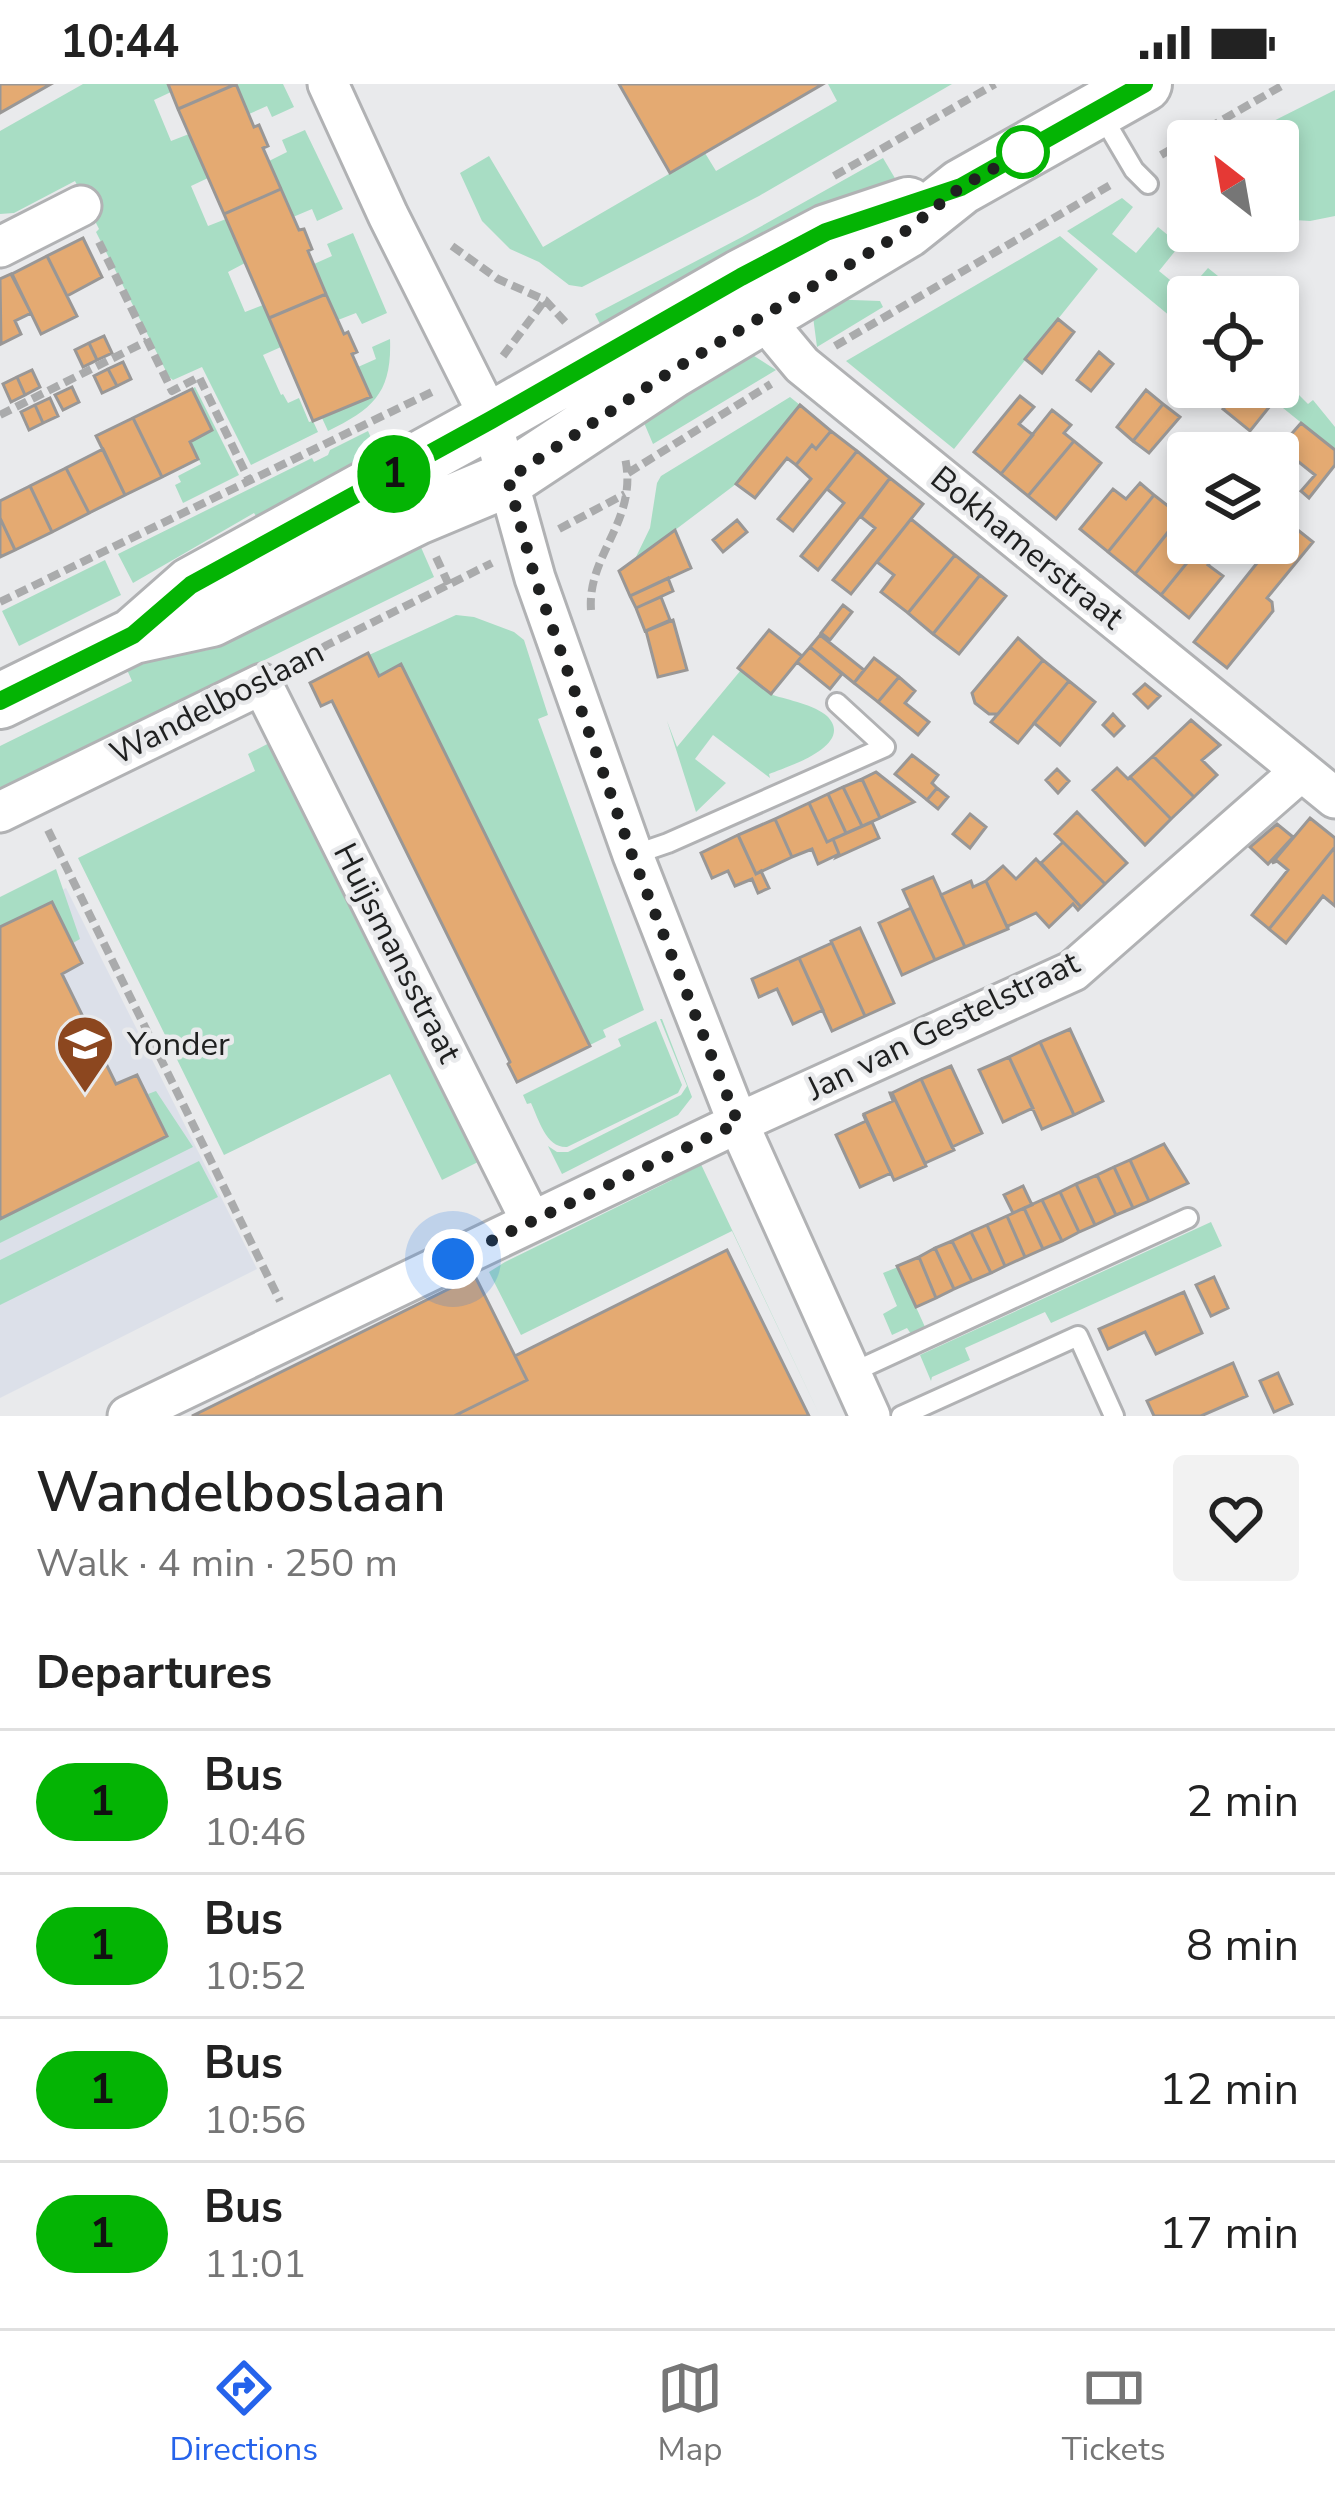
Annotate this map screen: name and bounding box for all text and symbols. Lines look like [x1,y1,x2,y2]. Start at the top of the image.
text: 10:44 [60,12,179,73]
north arrow [1167,120,1299,252]
map controls [1167,120,1299,564]
unlabelled marker [998,127,1048,177]
button: locate [1167,276,1299,408]
button: layers [1167,432,1299,564]
line badge: 1 [355,435,433,513]
text: 1 [381,445,407,502]
street label: Bokhamerstraat [921,456,1133,640]
street label: Wandelboslaan [102,630,332,776]
street label: Huijsmansstraat [322,836,472,1071]
street label: Jan van Gestelstraat [798,940,1087,1112]
school or university icon: Yonder [54,1013,116,1095]
place label: Yonder [126,1022,230,1067]
your location [423,1229,483,1289]
text: Wandelboslaan [36,1453,446,1531]
button: heart [1173,1455,1299,1581]
text: Walk · 4 min · 250 m [36,1537,398,1590]
text: Departures [36,1643,272,1704]
text: Bus [204,1745,283,1806]
text: 2 min [1186,1771,1299,1832]
text: 1 [89,1773,115,1830]
text: 10:46 [204,1806,307,1859]
text: Bus [204,1889,283,1950]
text: 8 min [1186,1915,1299,1976]
text: 1 [89,1917,115,1974]
text: 10:52 [204,1950,307,2003]
text: Bus [204,2033,283,2094]
text: 12 min [1159,2059,1299,2120]
text: 1 [89,2061,115,2118]
text: 10:56 [204,2094,307,2147]
text: Bus [204,2177,283,2238]
text: 17 min [1159,2203,1299,2264]
text: 1 [89,2205,115,2262]
text: 11:01 [204,2238,307,2291]
tab: Directions [169,2355,318,2472]
tab: Map [657,2355,723,2472]
tab: Tickets [1062,2355,1166,2472]

